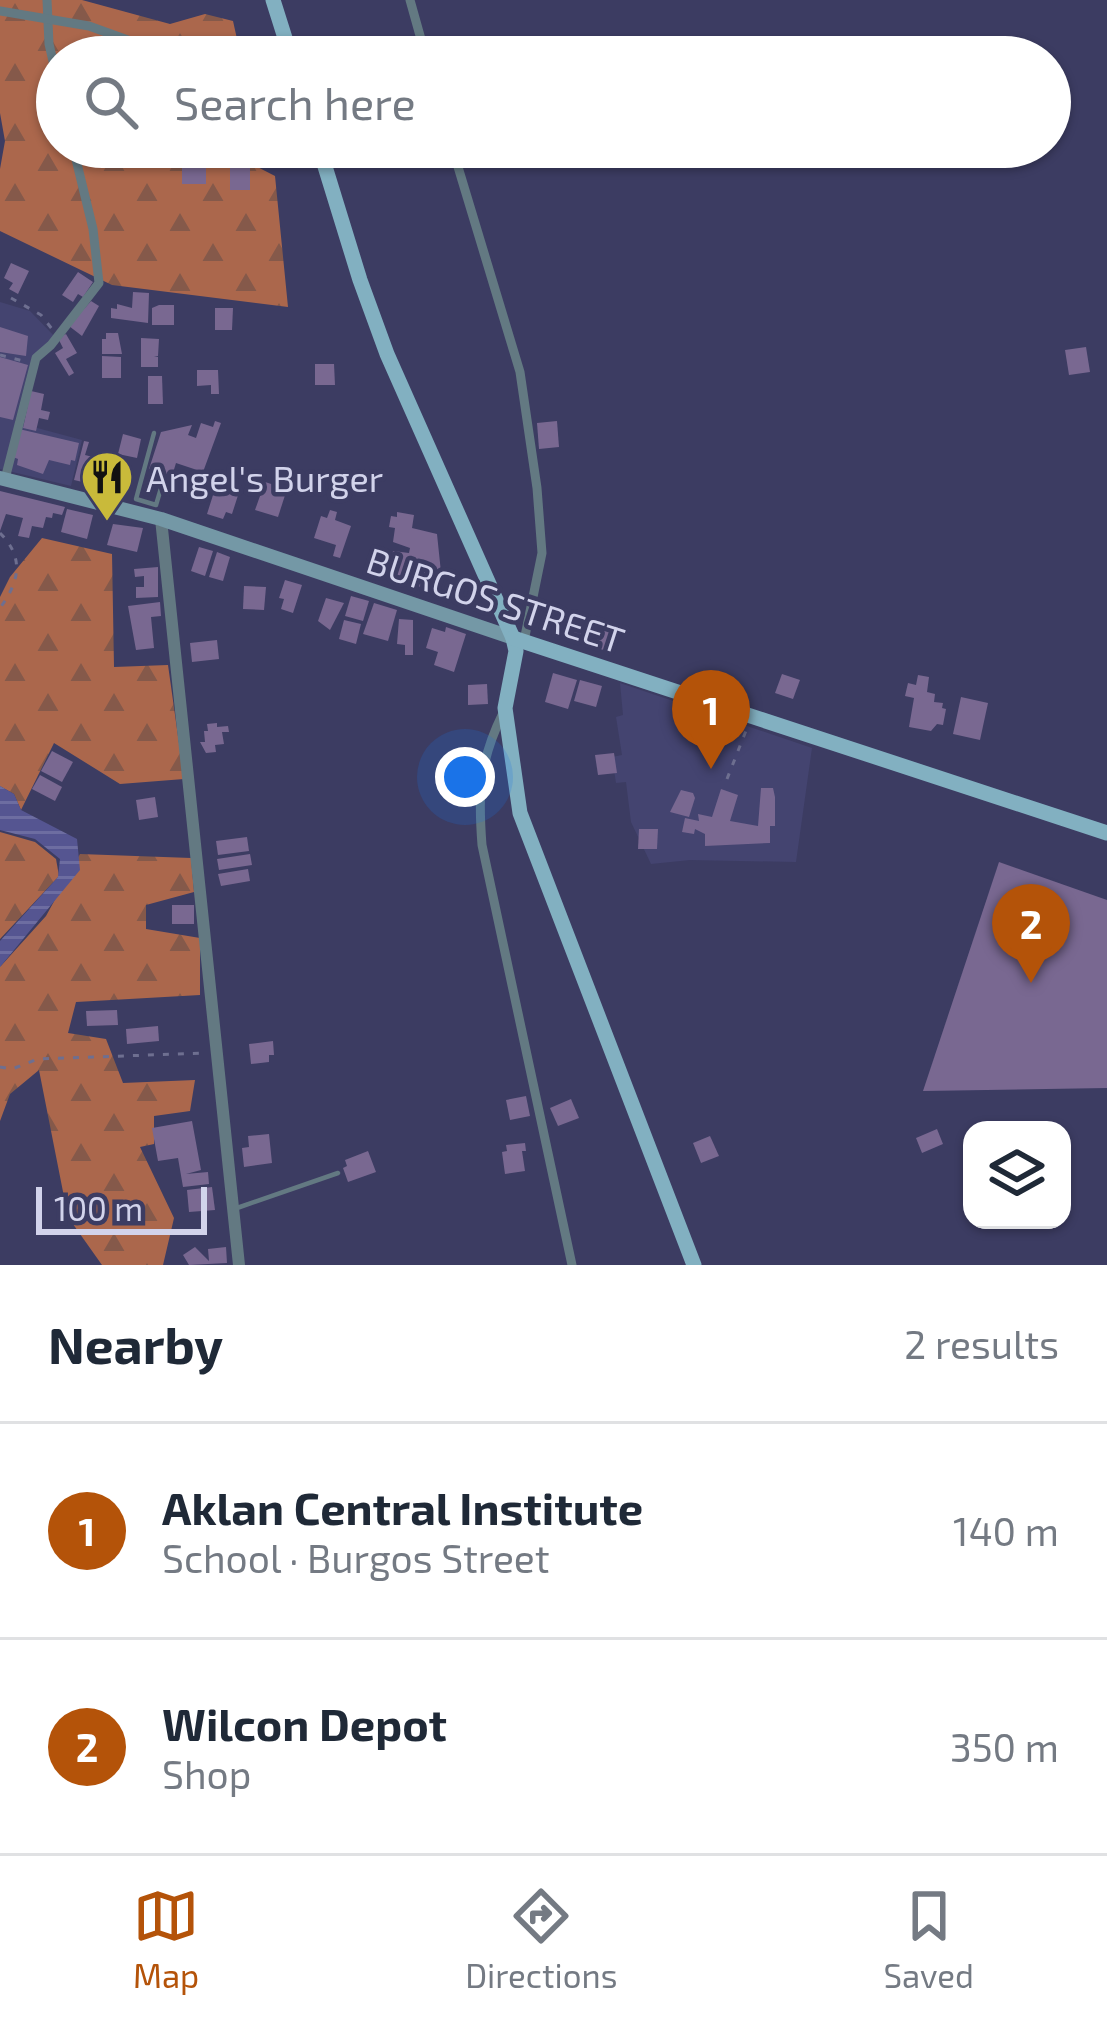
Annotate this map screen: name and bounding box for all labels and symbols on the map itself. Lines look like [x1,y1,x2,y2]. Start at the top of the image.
restaurant icon: Angel's Burger [79,449,135,523]
place label: Angel's Burger [146,456,383,499]
street label: BURGOS STREET [362,537,630,661]
pin: 1 [672,670,750,769]
your location [435,747,495,807]
pin: 2 [992,884,1070,983]
scale bar [36,1181,207,1234]

